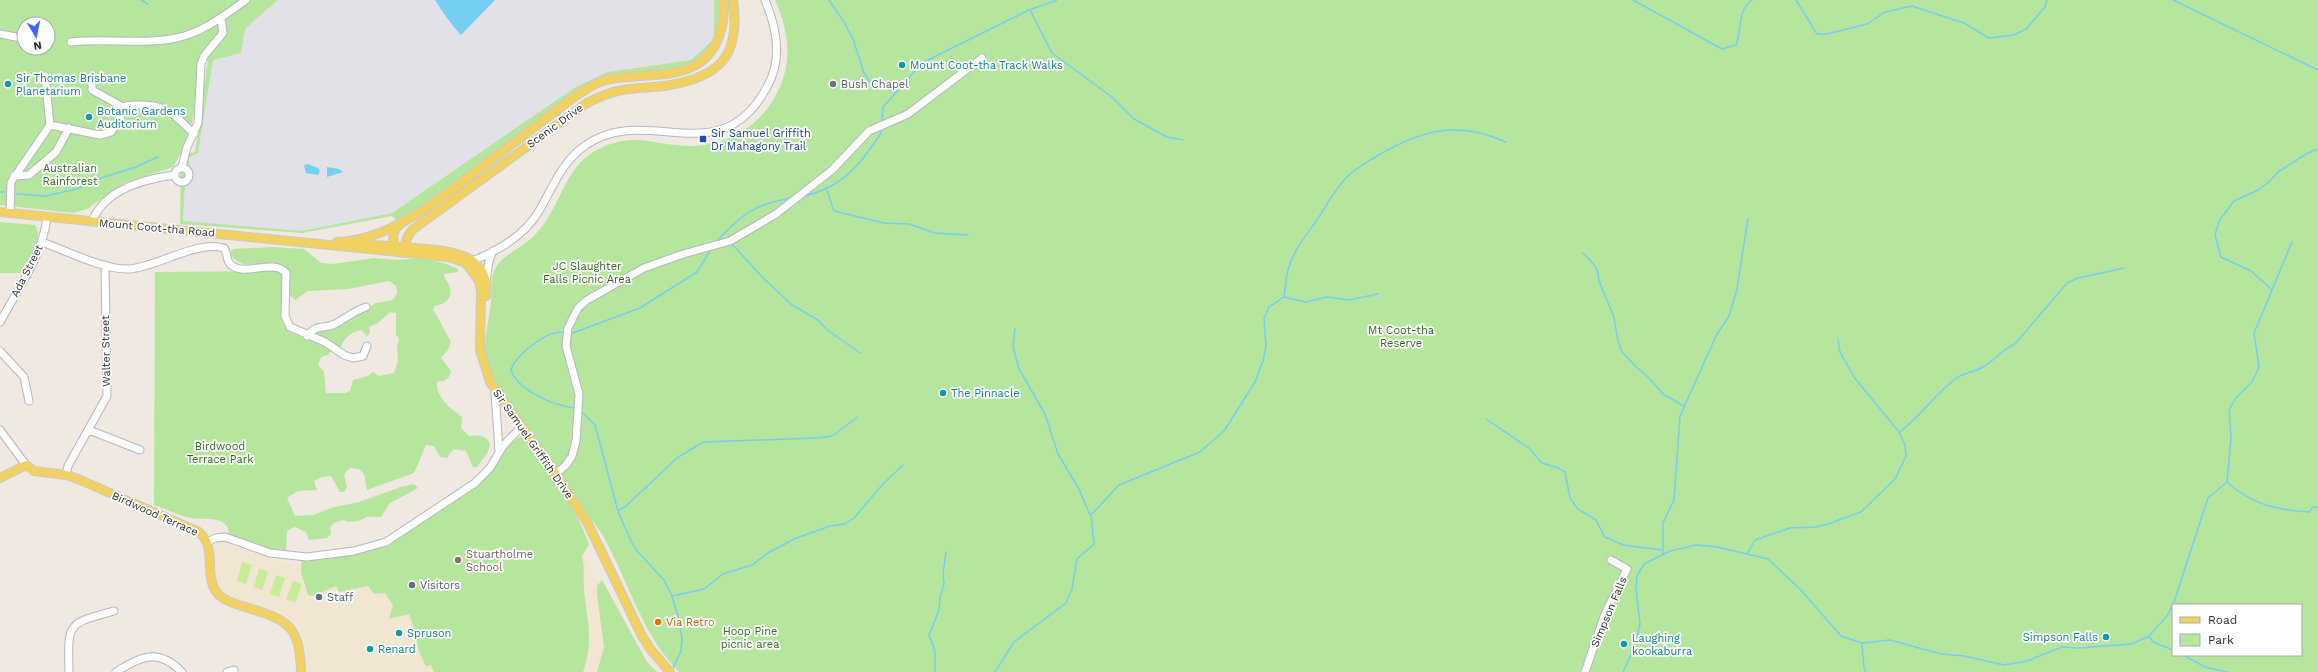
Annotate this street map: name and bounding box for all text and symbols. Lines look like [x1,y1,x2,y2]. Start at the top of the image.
north arrow [16,16,56,56]
text: N [33,38,43,52]
place label: Mount Coot-tha Track Walks [910,59,1063,72]
marker: Mount Coot-tha Track Walks [897,60,907,70]
place label: Sir Thomas Brisbane Planetarium [16,72,126,98]
place label: Bush Chapel [841,78,909,91]
marker: Sir Thomas Brisbane Planetarium [3,79,13,89]
marker: Bush Chapel [828,79,838,89]
street label: Scenic Drive [524,101,586,151]
place label: Botanic Gardens Auditorium [97,105,186,131]
marker: Botanic Gardens Auditorium [84,112,94,122]
place label: Sir Samuel Griffith Dr Mahagony Trail [711,127,811,153]
marker: Sir Samuel Griffith Dr Mahagony Trail [698,134,708,144]
park label: Australian Rainforest [42,162,98,188]
street label: Mount Coot-tha Road [99,216,215,240]
street label: Ada Street [8,242,46,299]
park label: JC Slaughter Falls Picnic Area [543,260,631,286]
street label: Walter Street [99,315,113,387]
park label: Mt Coot-tha Reserve [1368,324,1434,350]
street label: Sir Samuel Griffith Drive [490,387,576,501]
place label: The Pinnacle [951,387,1020,400]
marker: The Pinnacle [938,388,948,398]
park label: Birdwood Terrace Park [187,440,253,466]
street label: Birdwood Terrace [110,489,200,539]
place label: Stuartholme School [466,548,533,574]
marker: Stuartholme School [453,555,463,565]
street label: Simpson Falls [1588,575,1630,649]
place label: Visitors [420,579,460,592]
marker: Visitors [407,580,417,590]
place label: Staff [327,591,354,604]
marker: Staff [314,592,324,602]
legend [2172,604,2302,656]
text: Road [2208,613,2237,627]
place label: Via Retro [666,616,715,629]
marker: Via Retro [653,617,663,627]
park label: Hoop Pine picnic area [721,625,779,651]
place label: Spruson [407,627,451,640]
marker: Spruson [394,628,404,638]
place label: Simpson Falls [2023,631,2098,644]
place label: Laughing kookaburra [1632,632,1692,658]
marker: Simpson Falls [2101,632,2111,642]
text: Park [2208,633,2234,647]
marker: Laughing kookaburra [1619,639,1629,649]
place label: Renard [378,643,416,656]
marker: Renard [365,644,375,654]

